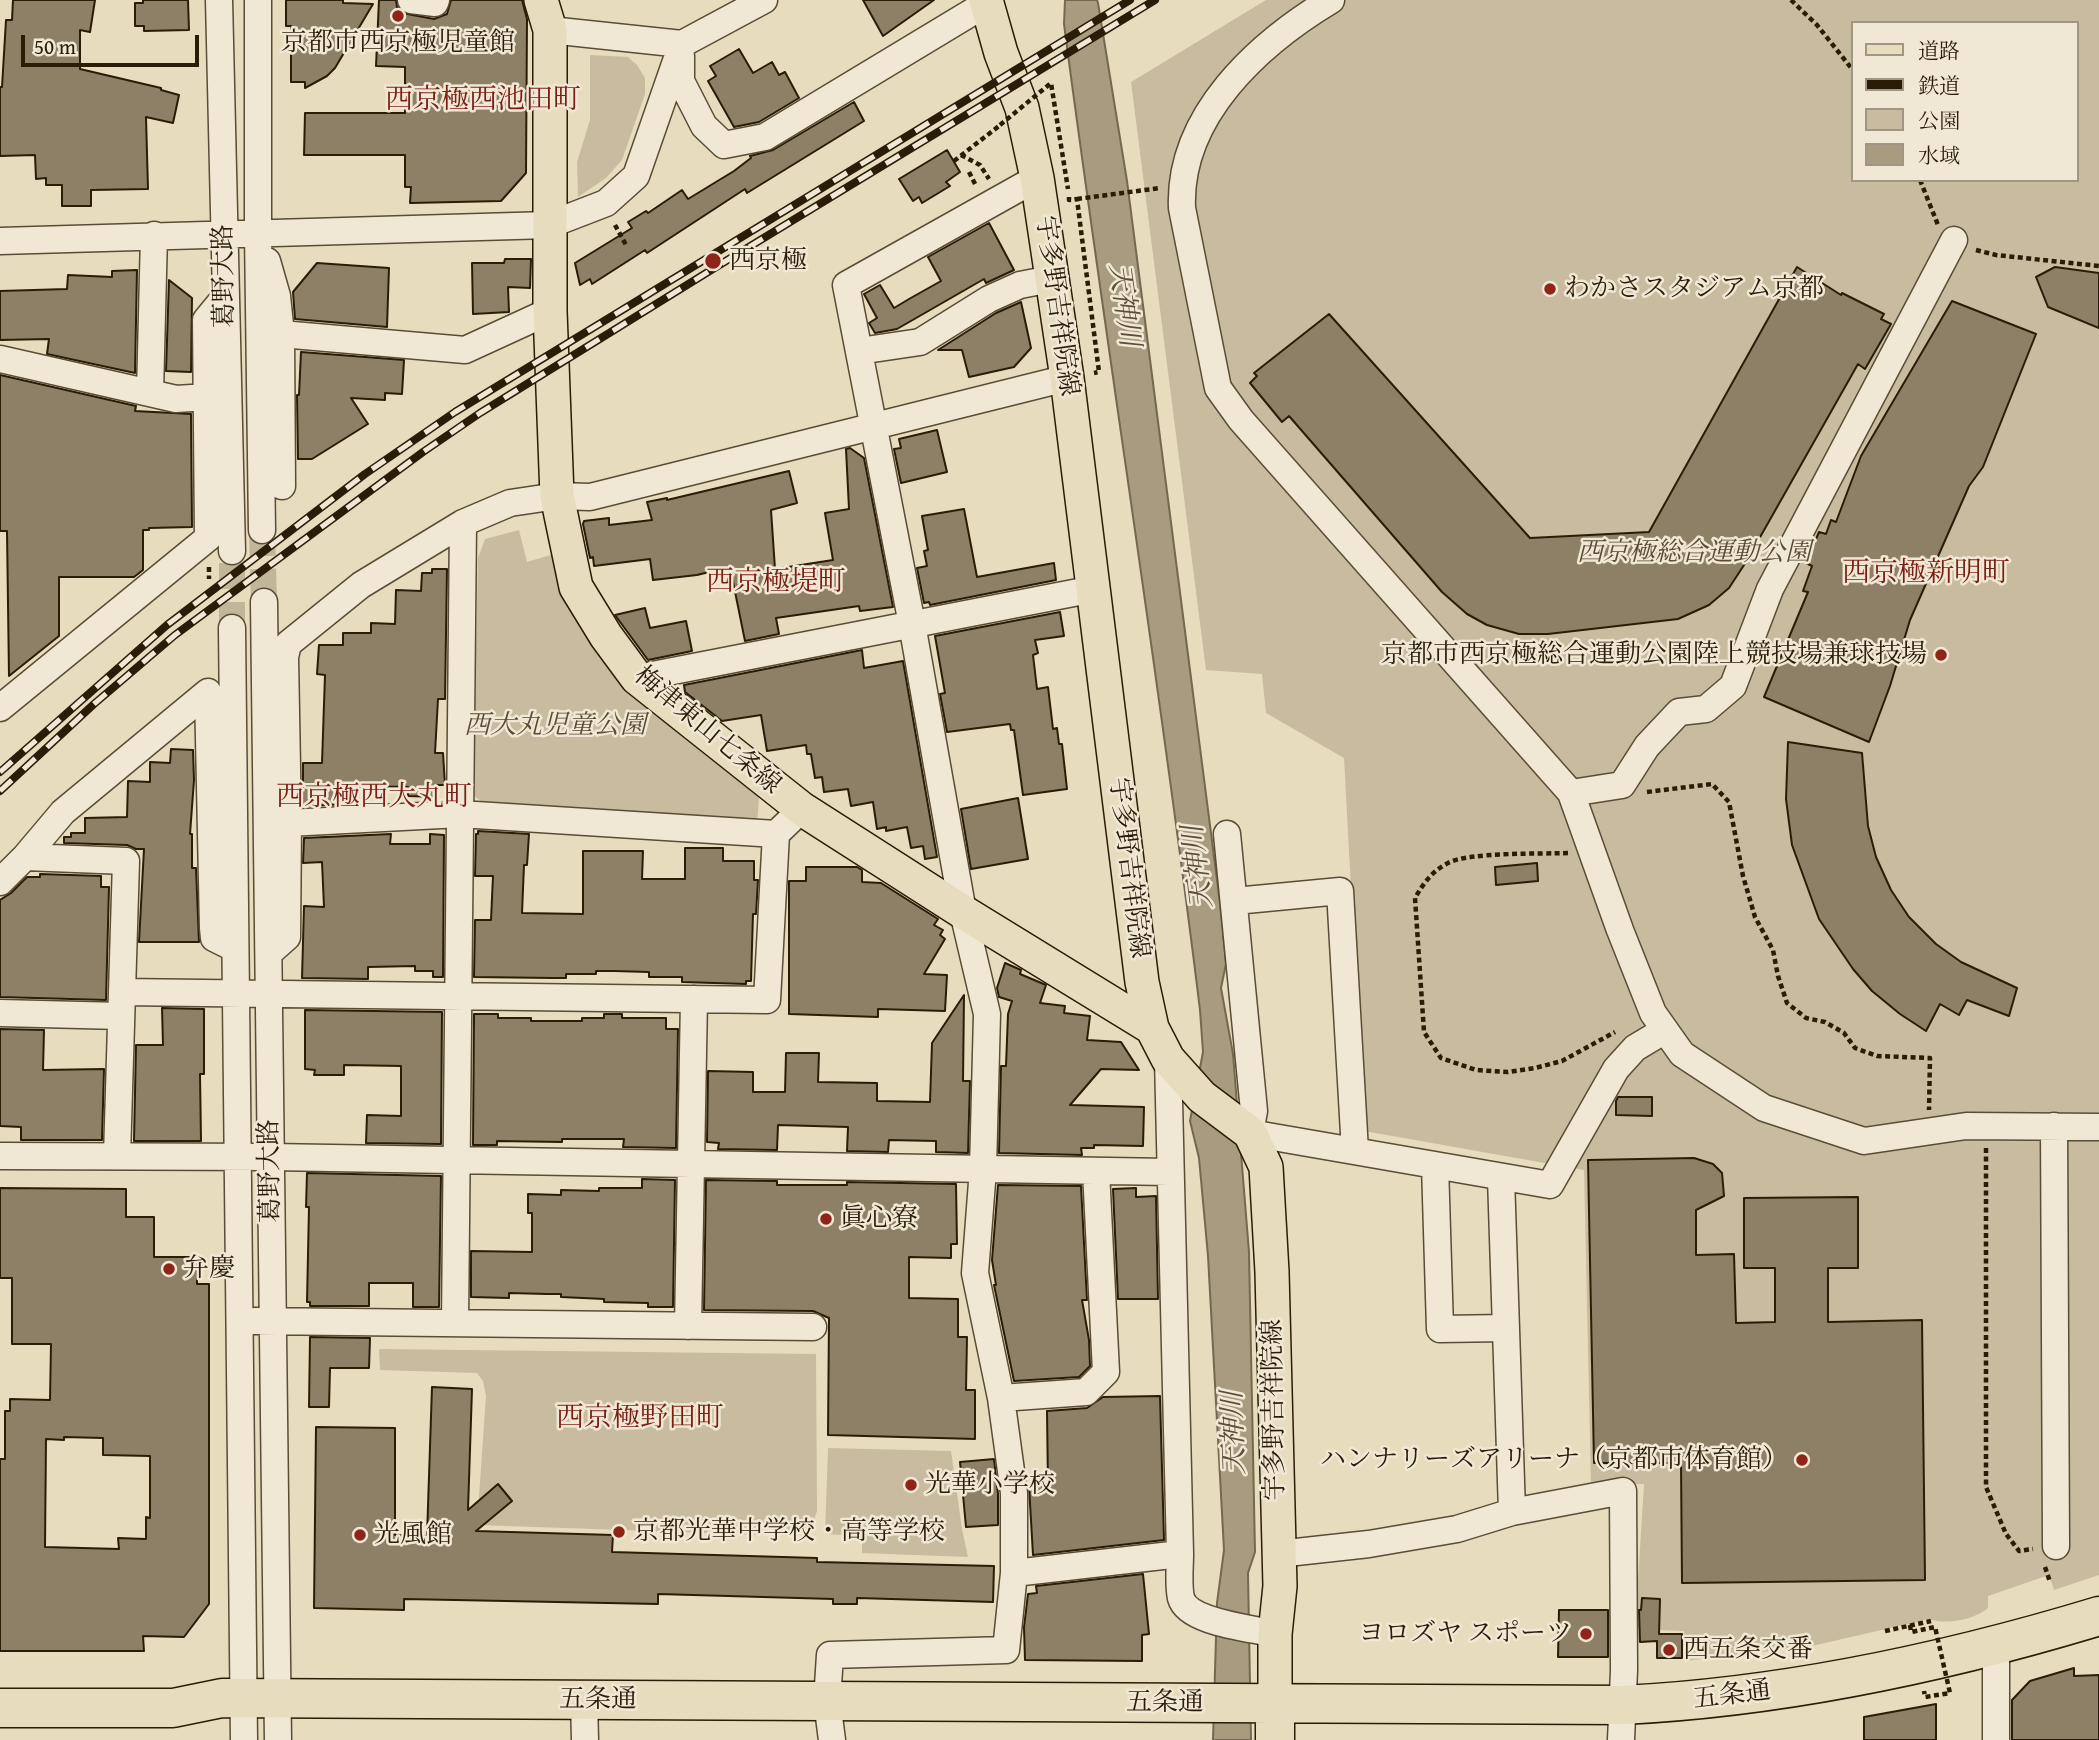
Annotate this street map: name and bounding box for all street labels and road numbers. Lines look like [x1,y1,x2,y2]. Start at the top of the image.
street label: 宇多野吉祥院線 [1028,214,1084,398]
street label: 葛野大路 [208,224,242,328]
street label: 梅津東山七条線 [627,661,787,801]
street label: 宇多野吉祥院線 [1101,776,1155,960]
street label: 葛野大路 [254,1119,288,1223]
street label: 宇多野吉祥院線 [1258,1319,1292,1501]
street label: 五条通 [1691,1676,1773,1716]
street label: 五条通 [559,1684,637,1716]
street label: 五条通 [1126,1687,1204,1719]

